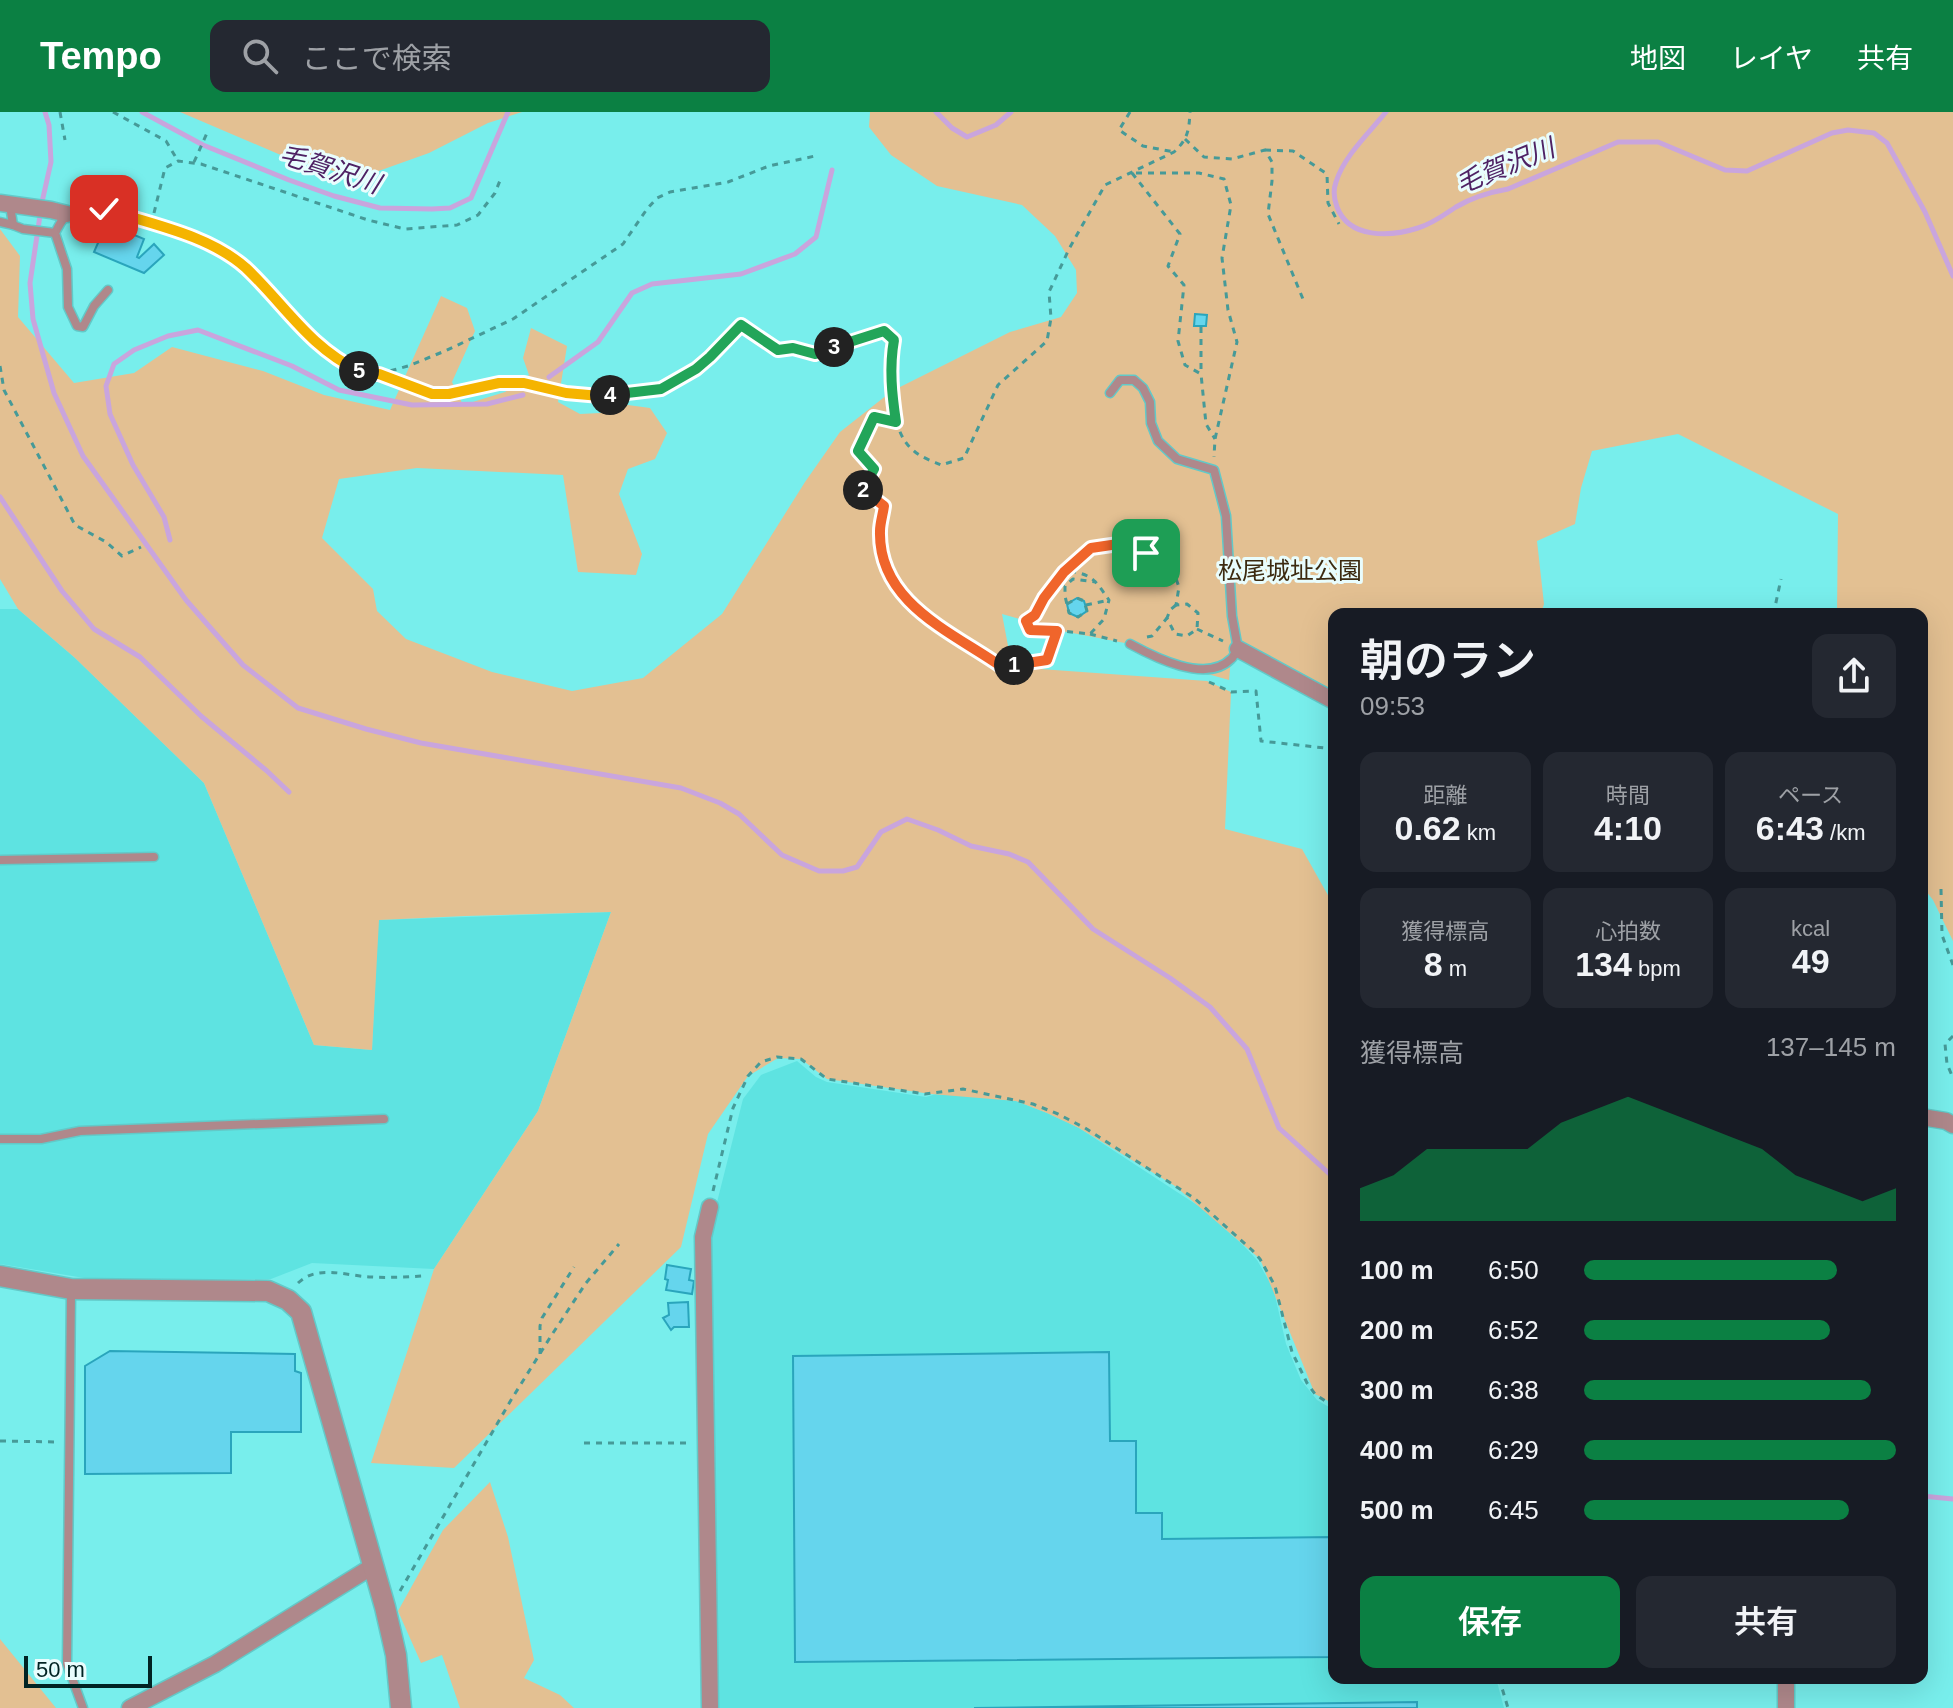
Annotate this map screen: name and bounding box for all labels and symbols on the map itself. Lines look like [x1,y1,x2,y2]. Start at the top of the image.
water label: 毛賀沢川 [1451,131,1562,199]
water label: 毛賀沢川 [276,139,387,200]
pin [70,175,138,243]
pin: 3 [814,327,854,367]
pin: 5 [339,351,379,391]
pin: 4 [590,375,630,415]
pin: 2 [843,470,883,510]
pin [1112,519,1180,587]
park label: 松尾城址公園 [1218,557,1362,584]
pin: 1 [994,645,1034,685]
scale bar [24,1652,152,1688]

